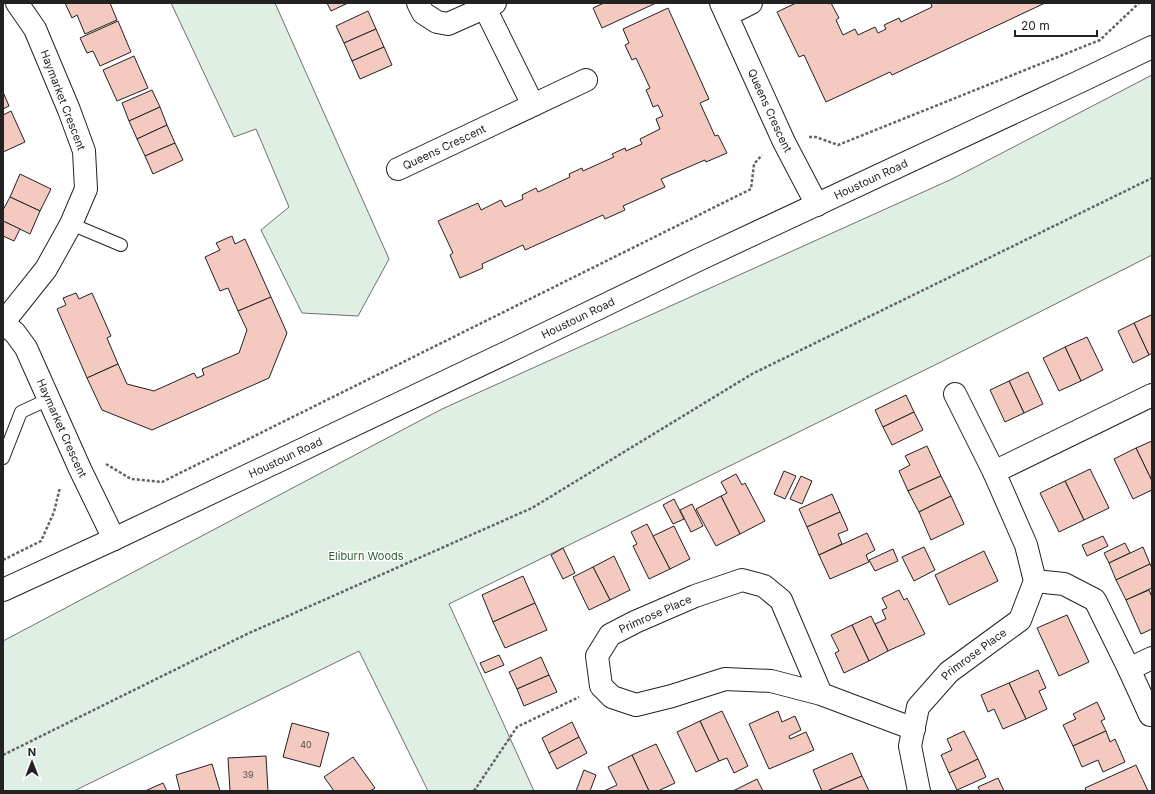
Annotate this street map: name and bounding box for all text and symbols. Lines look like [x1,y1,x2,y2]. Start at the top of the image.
scale bar [1015,12,1097,38]
text: 20 m [1021,18,1050,33]
street label: Haymarket Crescent [37,48,89,153]
street label: Queens Crescent [745,66,795,155]
street label: Queens Crescent [400,121,488,173]
street label: Houstoun Road [832,156,910,203]
street label: Houstoun Road [539,294,617,342]
street label: Haymarket Crescent [34,377,90,480]
street label: Houstoun Road [246,434,325,481]
park label: Eliburn Woods [328,549,404,563]
street label: Primrose Place [616,592,694,636]
street label: Primrose Place [938,625,1009,683]
house number: 40 [300,739,312,750]
north arrow [12,742,52,782]
text: N [28,745,36,759]
house number: 39 [242,769,254,780]

